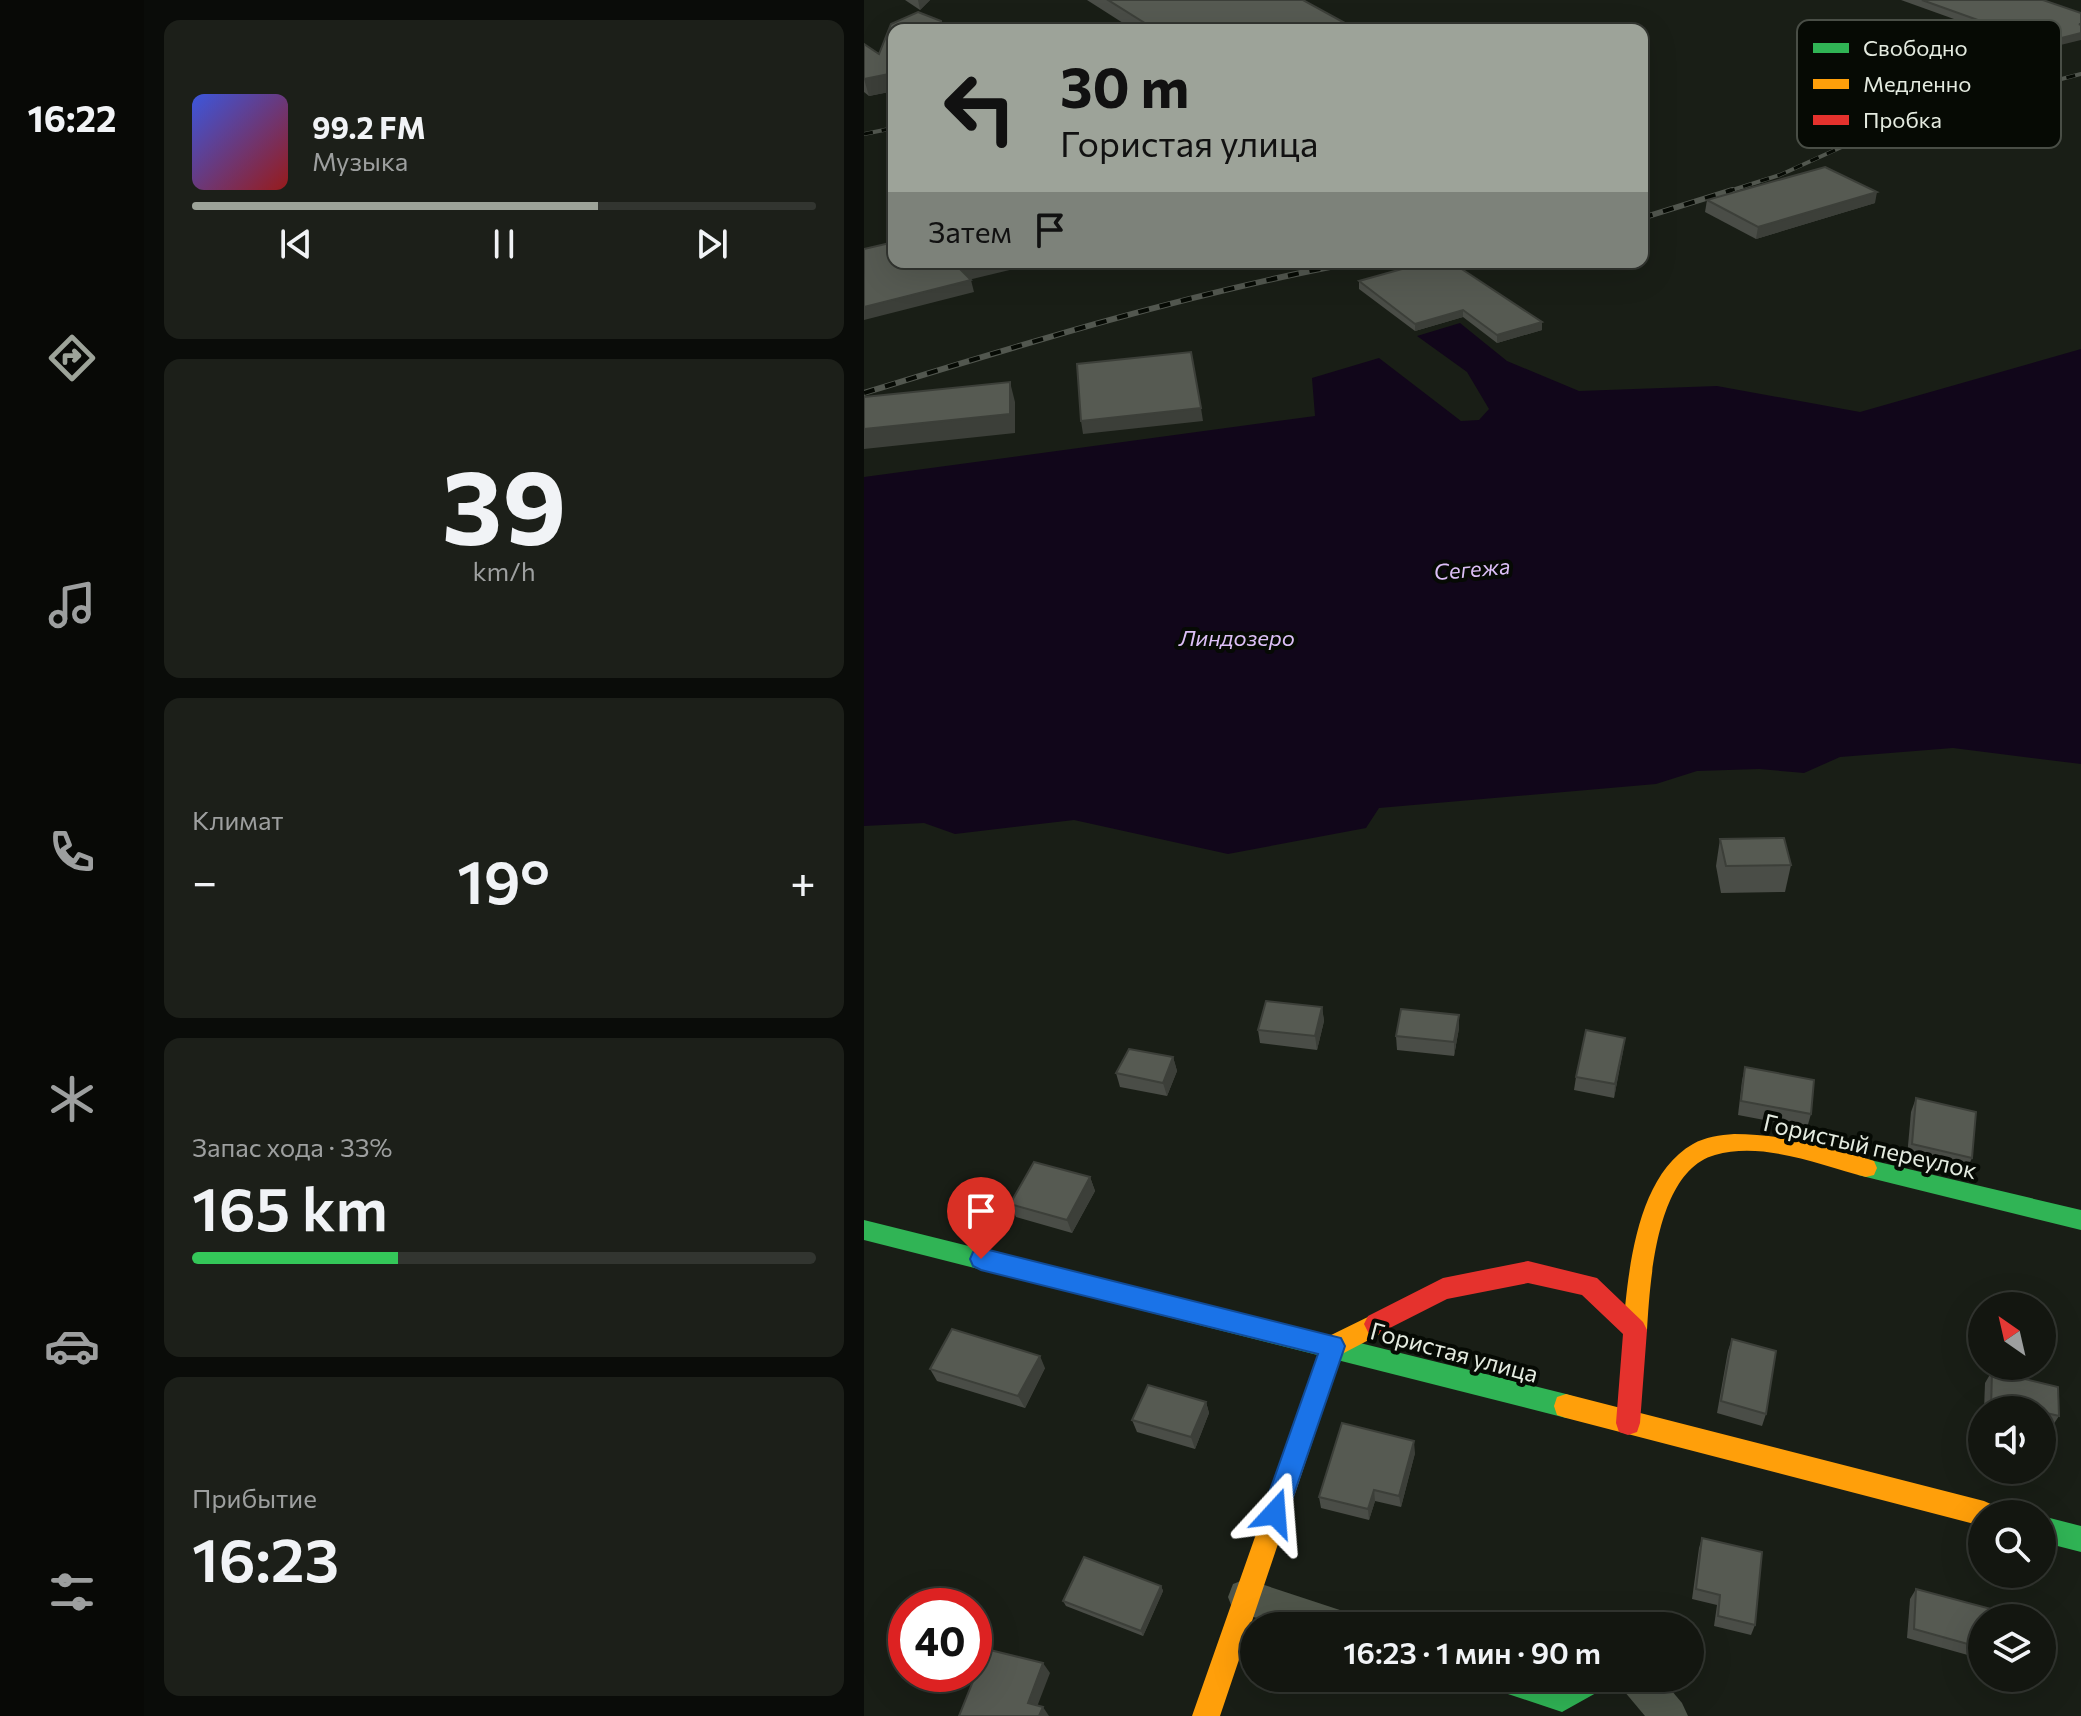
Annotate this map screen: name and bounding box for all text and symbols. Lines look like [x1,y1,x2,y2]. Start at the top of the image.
legend [1797,20,2061,148]
text: Свободно [1863,34,1968,61]
text: 30 m [1060,51,1189,120]
icon: left [928,56,1032,160]
text: Медленно [1863,70,1971,97]
text: 16:22 [28,95,117,139]
text: Пробка [1863,106,1942,133]
text: 99.2 FM [312,108,426,145]
text: Гористая улица [1060,120,1318,164]
text: Музыка [312,145,408,176]
icon: arrive [1028,208,1072,252]
text: Затем [928,212,1012,249]
icon: previous [274,222,318,266]
icon: pause [482,222,526,266]
icon: next [690,222,734,266]
icon: directions [44,330,100,386]
text: 39 [442,439,566,566]
water label: Сегежа [1433,552,1511,585]
text: km/h [472,555,536,586]
icon: music [44,577,100,633]
water label: Линдозеро [1178,624,1295,651]
text: Климат [192,804,284,835]
icon: phone [44,824,100,880]
text: 19° [457,843,550,916]
text: − [192,853,217,907]
text: + [790,853,816,907]
icon: climate [44,1071,100,1127]
street label: Гористый переулок [1761,1107,1980,1184]
text: Запас хода · 33% [192,1131,392,1162]
text: 165 km [192,1170,388,1243]
pin [947,1177,1015,1259]
icon: arrive [959,1189,1003,1233]
north arrow [1968,1292,2056,1380]
map controls [1968,1292,2056,1692]
street label: Гористая улица [1367,1315,1541,1388]
icon: car [44,1318,100,1374]
button: sound [1968,1396,2056,1484]
position arrow [1233,1471,1317,1555]
text: Прибытие [192,1482,317,1513]
button: search [1968,1500,2056,1588]
text: 16:23 [192,1521,339,1594]
icon: filters [44,1564,100,1620]
speed limit sign: 40 [888,1588,992,1692]
button: layers [1968,1604,2056,1692]
text: 16:23 · 1 мин · 90 m [1343,1633,1601,1670]

